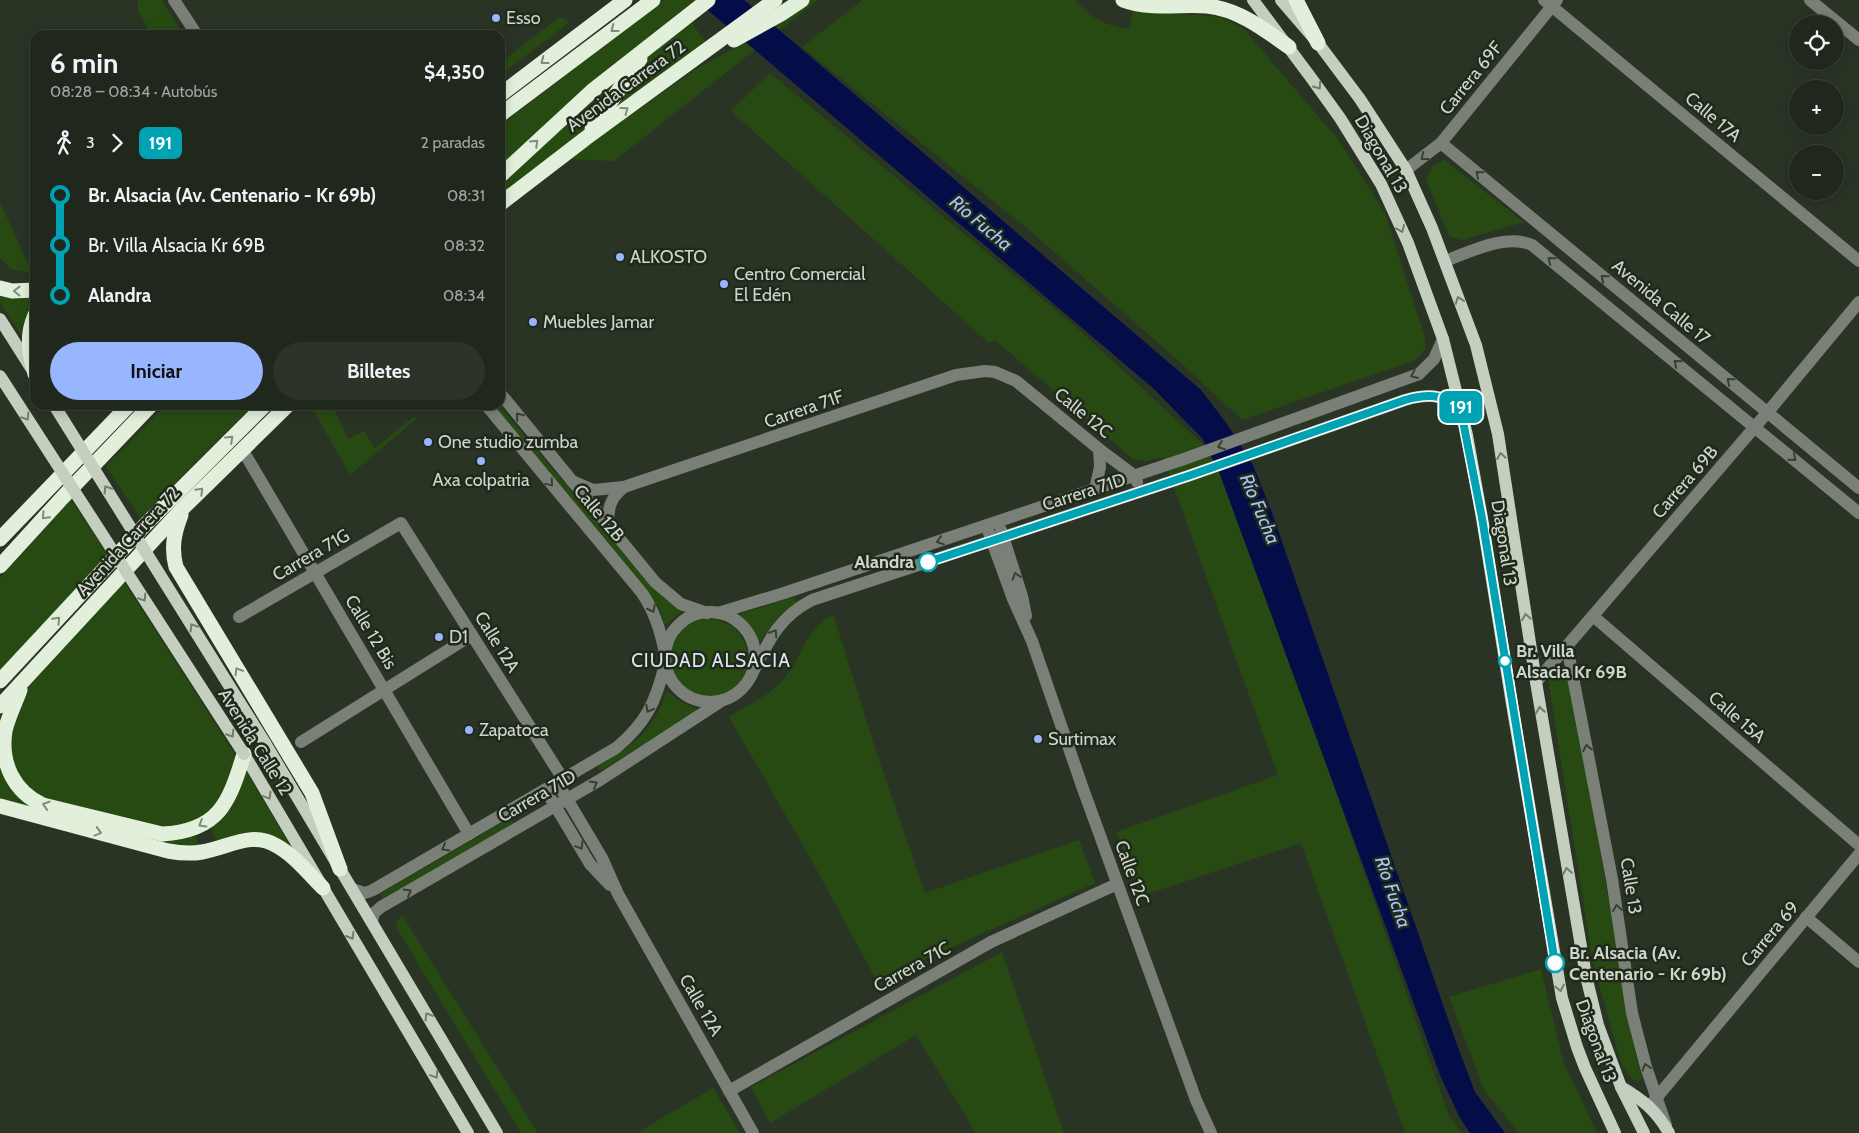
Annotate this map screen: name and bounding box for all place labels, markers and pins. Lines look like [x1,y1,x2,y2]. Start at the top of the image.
place label: Esso [506,7,541,29]
marker: Esso [490,12,502,24]
place label: ALKOSTO [630,246,707,268]
marker: ALKOSTO [614,251,626,263]
place label: Centro Comercial El Edén [734,263,866,306]
marker: Centro Comercial El Edén [718,278,730,290]
place label: Muebles Jamar [543,311,654,333]
marker: Muebles Jamar [527,316,539,328]
place label: One studio zumba [438,431,578,453]
marker: One studio zumba [422,436,434,448]
marker: Axa colpatria [475,455,487,467]
place label: Axa colpatria [432,469,530,491]
place label: Alandra [854,551,914,573]
marker: Alandra [918,552,938,572]
place label: D1 [449,626,468,648]
marker: D1 [433,631,445,643]
place label: Br. Villa Alsacia Kr 69B [1516,640,1627,683]
marker: Br. Villa Alsacia Kr 69B [1498,654,1512,668]
place label: Zapatoca [479,719,549,741]
marker: Zapatoca [463,724,475,736]
place label: Surtimax [1048,728,1117,750]
marker: Surtimax [1032,733,1044,745]
place label: Br. Alsacia (Av. Centenario - Kr 69b) [1569,942,1727,985]
marker: Br. Alsacia (Av. Centenario - Kr 69b) [1545,953,1565,973]

